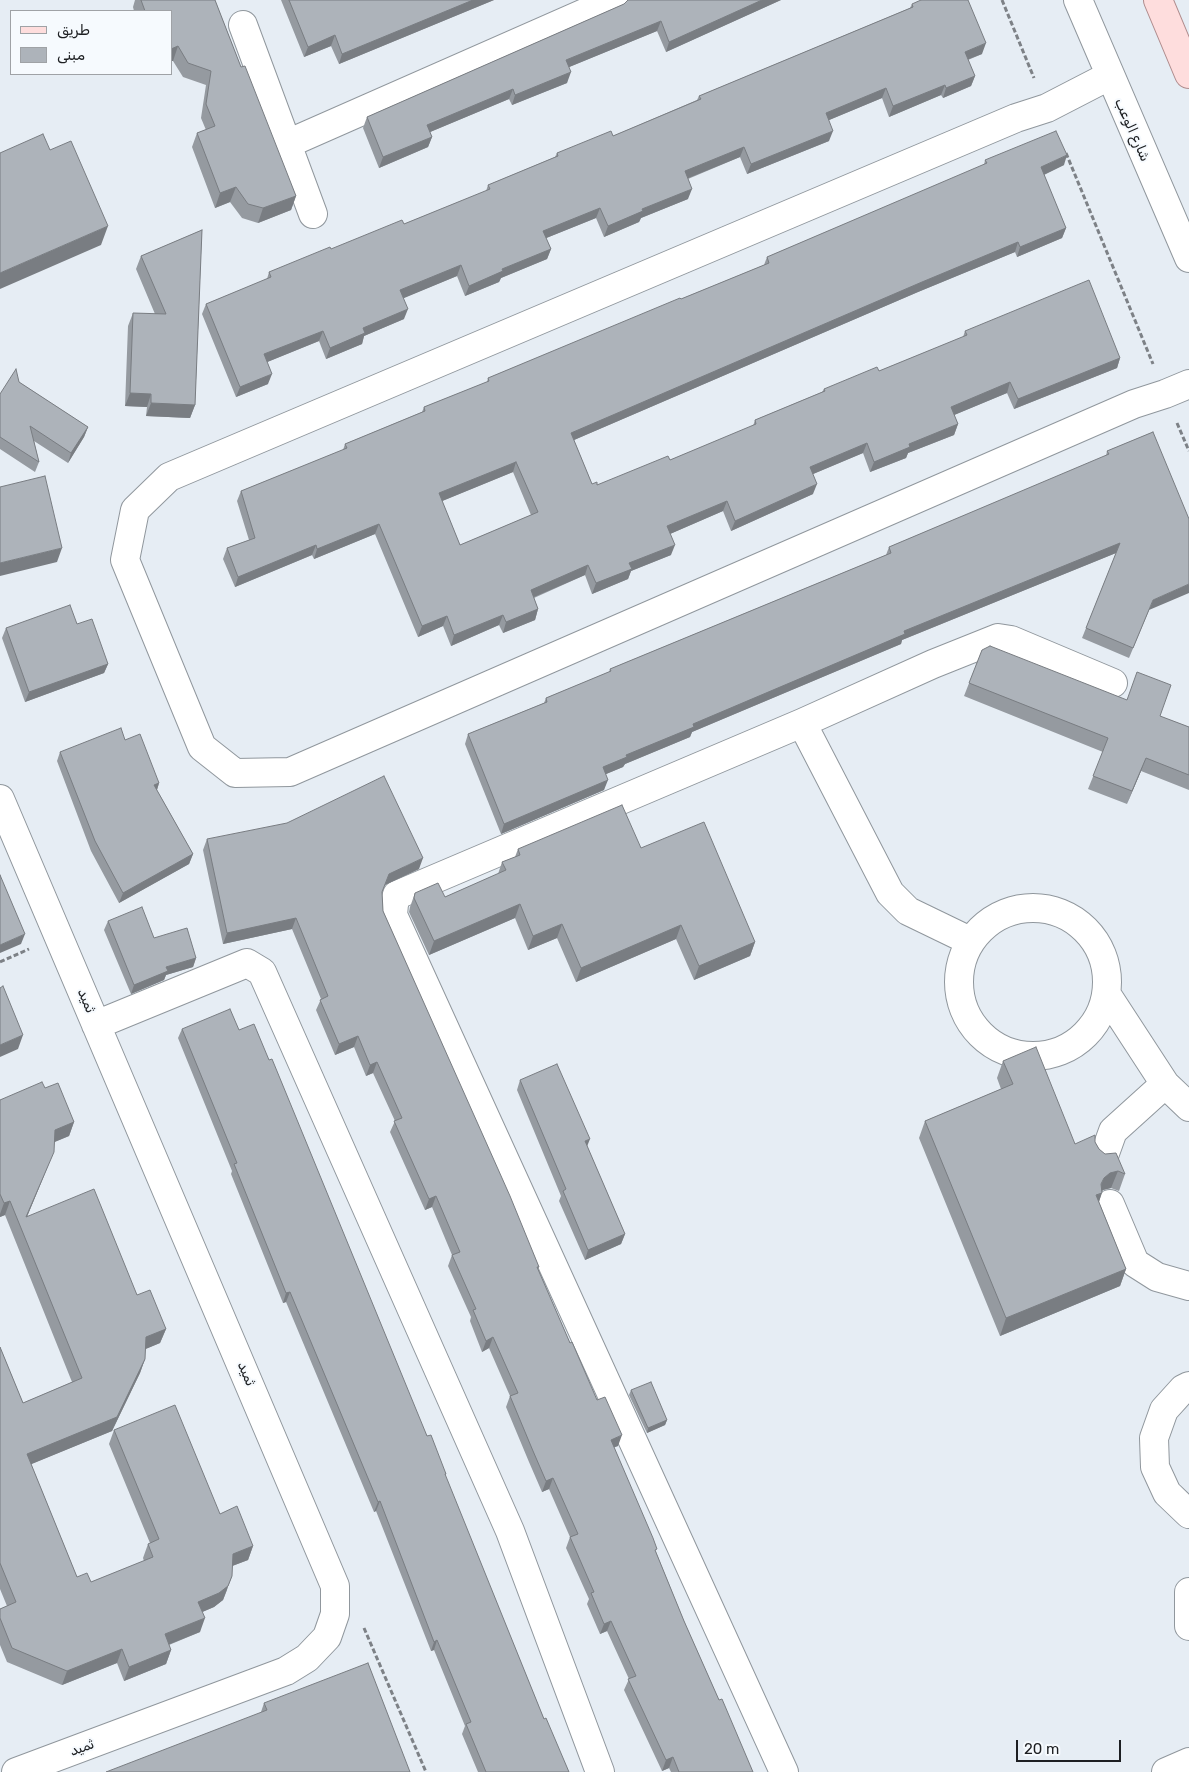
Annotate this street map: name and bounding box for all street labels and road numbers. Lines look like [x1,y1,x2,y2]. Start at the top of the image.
street label: شارع الوعب [1111,96,1153,164]
street label: ثميد [73,986,99,1016]
street label: ثميد [233,1359,259,1389]
street label: ثميد [67,1736,97,1760]

